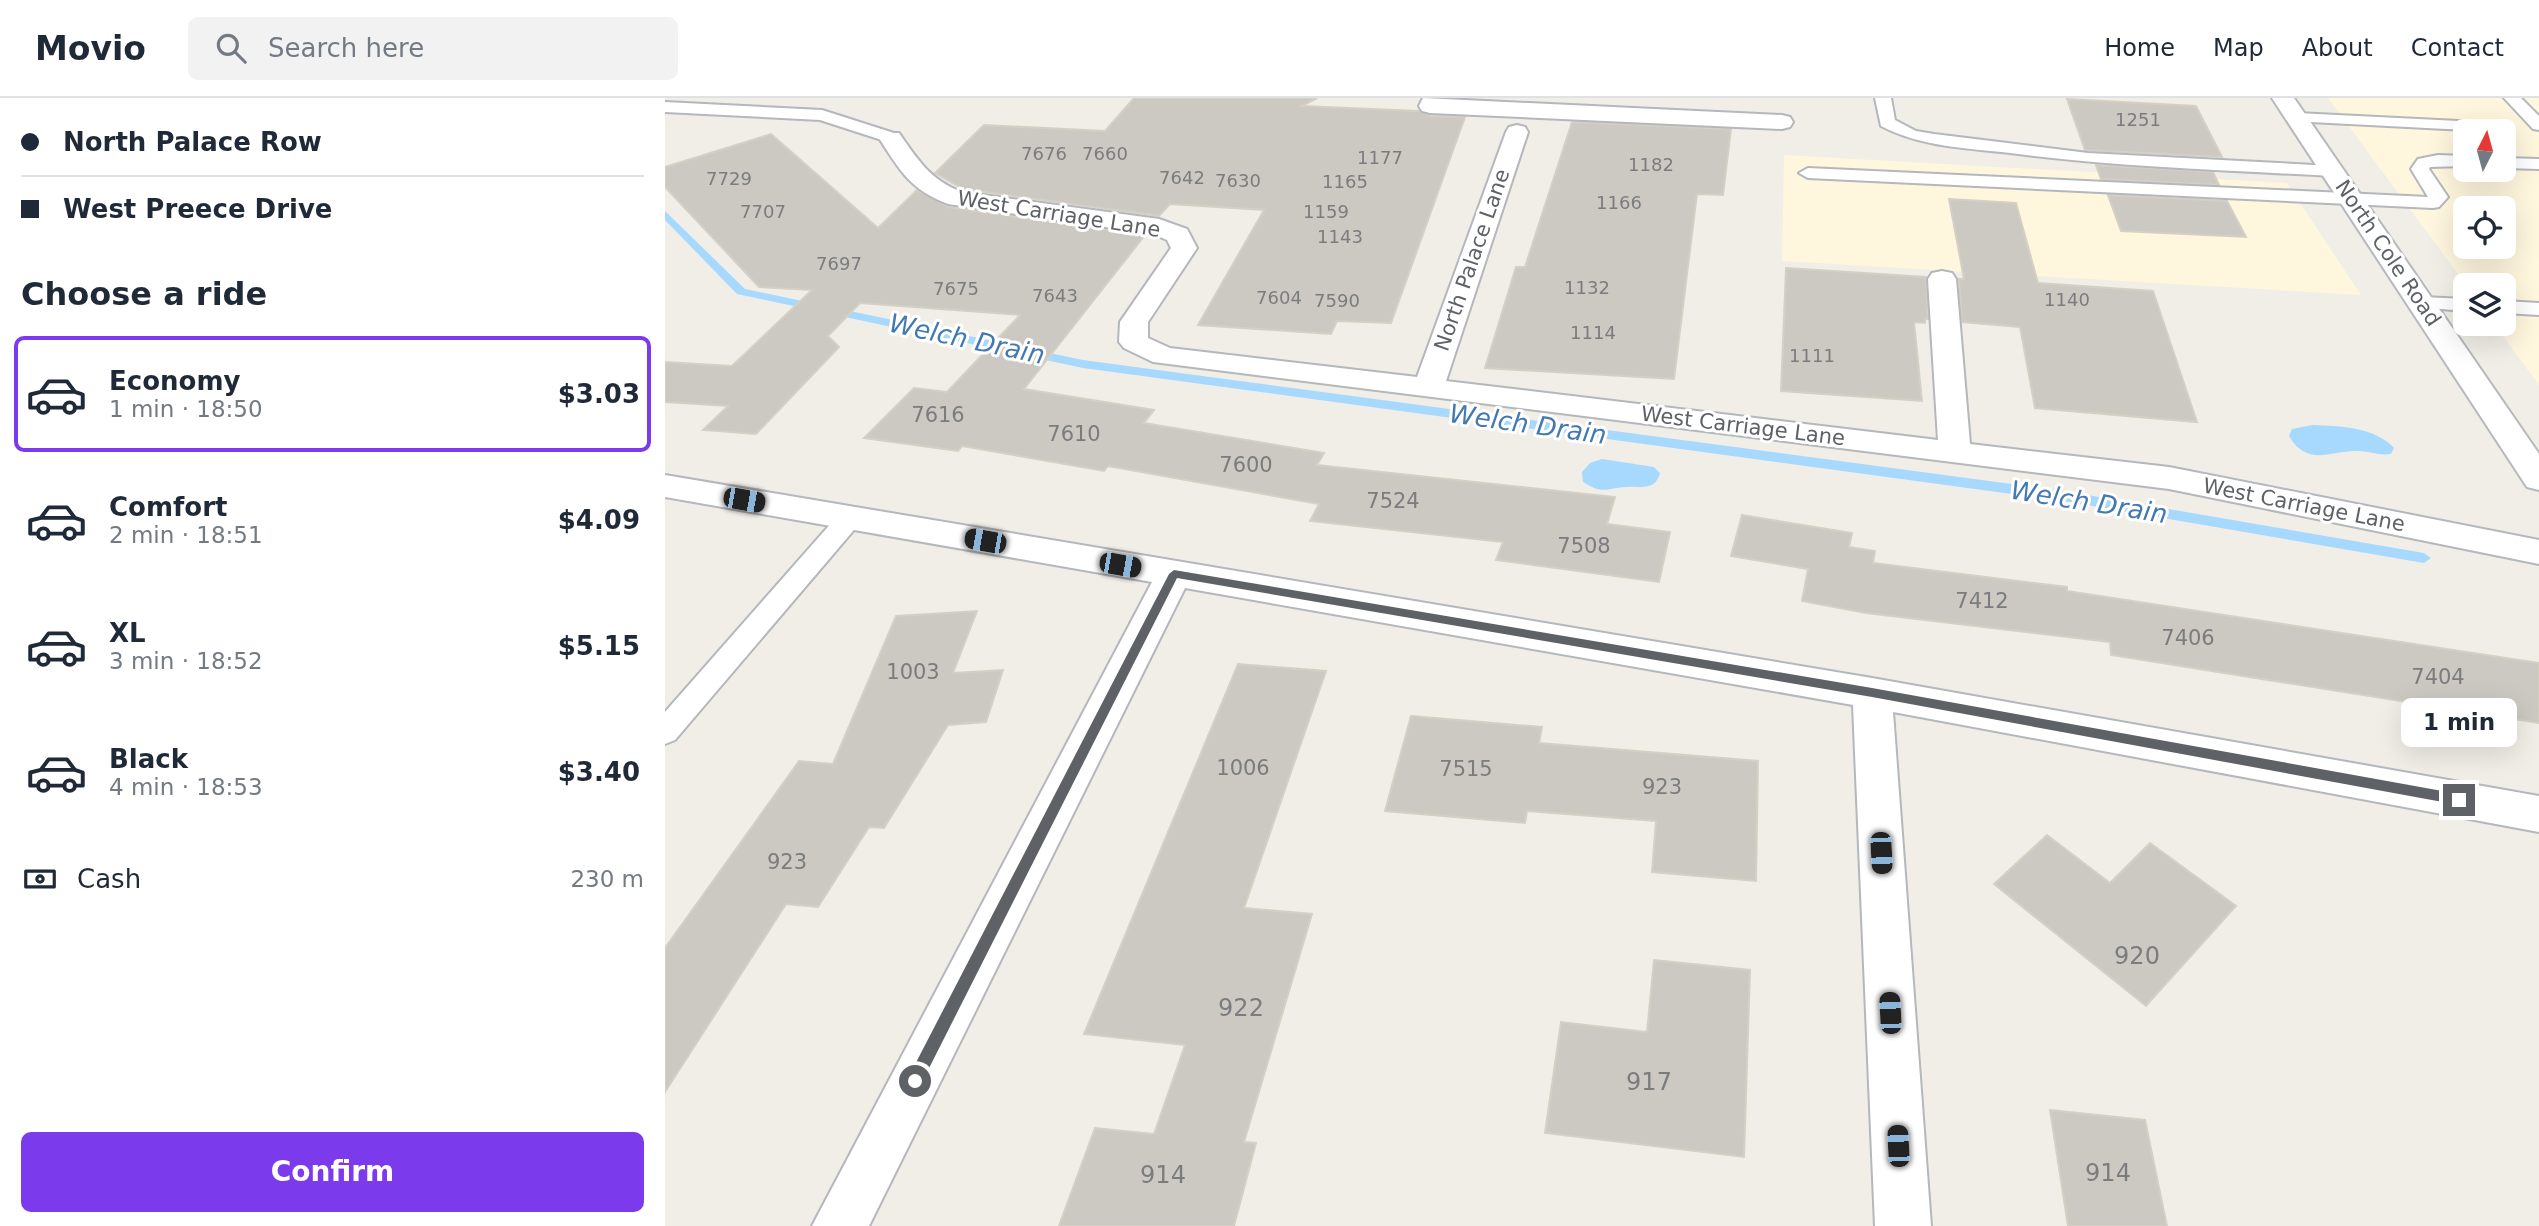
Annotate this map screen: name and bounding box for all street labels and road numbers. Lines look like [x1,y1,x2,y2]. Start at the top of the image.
street label: North Palace Lane [1430,166,1514,354]
street label: North Cole Road [2330,175,2446,331]
street label: West Carriage Lane [956,186,1162,242]
street label: West Carriage Lane [1640,402,1846,450]
street label: West Carriage Lane [2201,474,2407,536]

